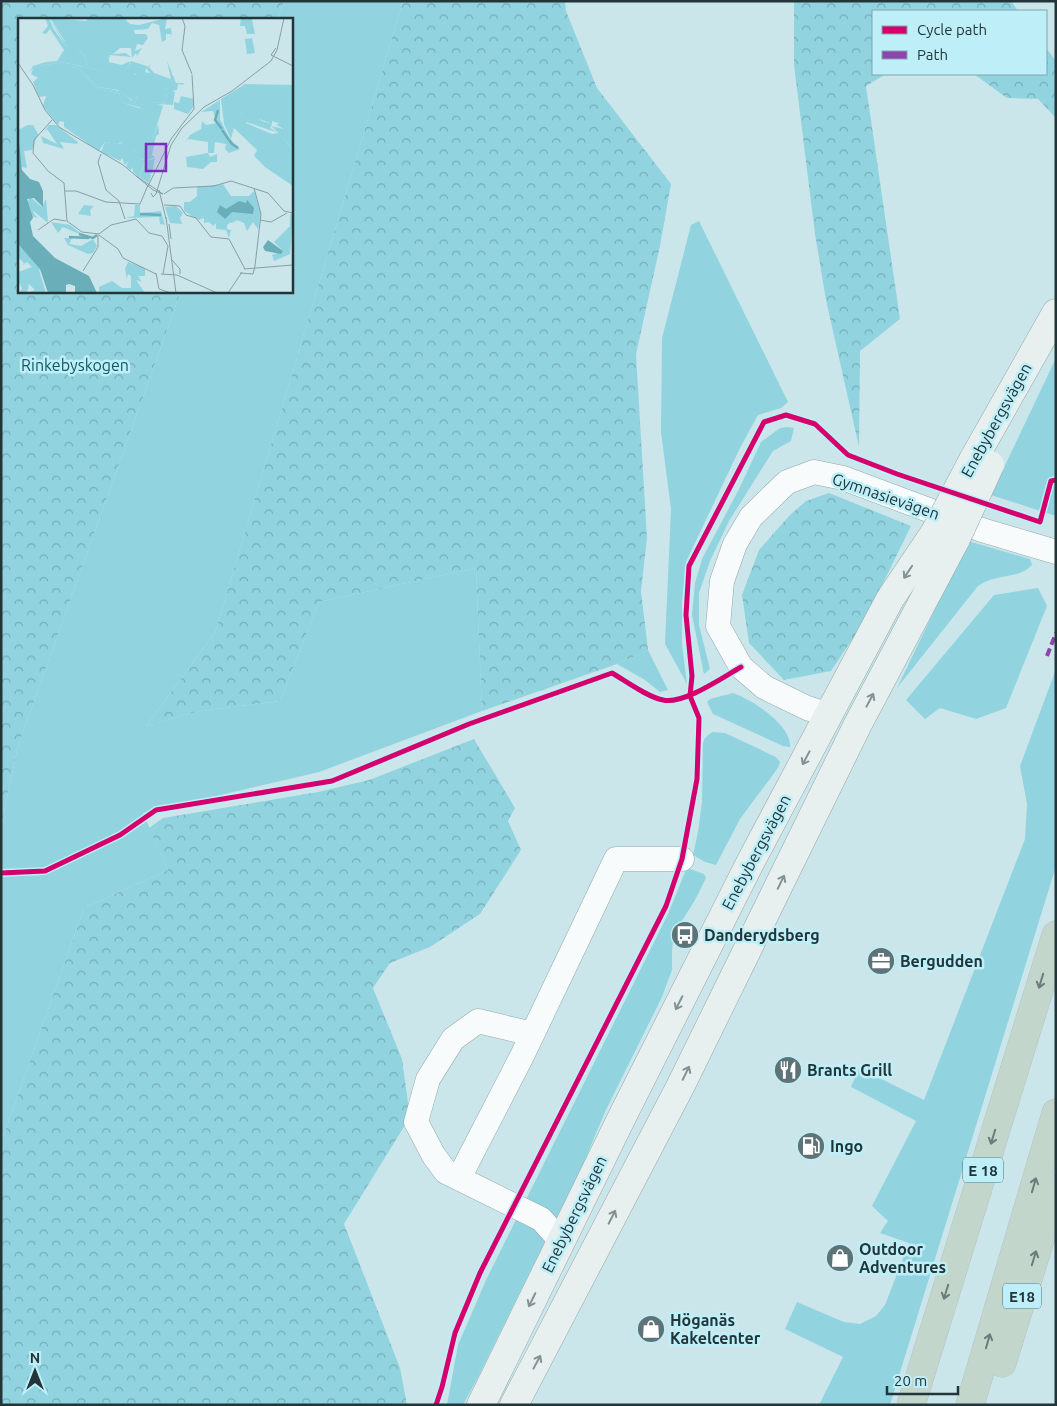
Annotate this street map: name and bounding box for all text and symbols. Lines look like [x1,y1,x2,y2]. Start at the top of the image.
legend [872,10,1047,75]
inset map [18,18,292,292]
text: Cycle path [917,21,987,38]
text: Path [917,46,948,63]
park label: Rinkebyskogen [21,356,129,374]
street label: Enebybergsvägen [957,360,1035,480]
street label: Gymnasievägen [830,469,942,523]
one-way arrow [903,565,913,579]
one-way arrow [866,693,875,708]
one-way arrow [801,750,810,765]
street label: Enebybergsvägen [718,791,794,913]
one-way arrow [776,874,786,889]
bus stop icon: Danderydsberg [670,920,700,950]
place label: Danderydsberg [704,926,820,944]
office icon: Bergudden [866,946,896,976]
place label: Bergudden [900,952,983,970]
one-way arrow [1036,973,1046,989]
one-way arrow [674,995,684,1010]
restaurant icon: Brants Grill [773,1055,803,1085]
place label: Brants Grill [807,1061,892,1079]
one-way arrow [682,1066,692,1081]
one-way arrow [988,1128,998,1144]
fuel station icon: Ingo [796,1131,826,1161]
place label: Ingo [830,1137,863,1155]
street label: Enebybergsvägen [538,1153,610,1275]
road number: E 18 [963,1158,1003,1182]
one-way arrow [1030,1178,1040,1194]
one-way arrow [607,1210,617,1225]
place label: Outdoor Adventures [859,1240,946,1276]
shop icon: Outdoor Adventures [825,1243,855,1273]
one-way arrow [1030,1250,1040,1266]
one-way arrow [940,1284,950,1300]
road number: E18 [1003,1284,1041,1308]
one-way arrow [527,1293,537,1308]
place label: Höganäs Kakelcenter [670,1311,761,1347]
shop icon: Höganäs Kakelcenter [636,1314,666,1344]
one-way arrow [984,1334,994,1350]
north arrow [10,1346,60,1396]
text: N [30,1350,40,1366]
one-way arrow [532,1354,542,1369]
scale bar [887,1364,958,1396]
text: 20 m [894,1372,927,1389]

